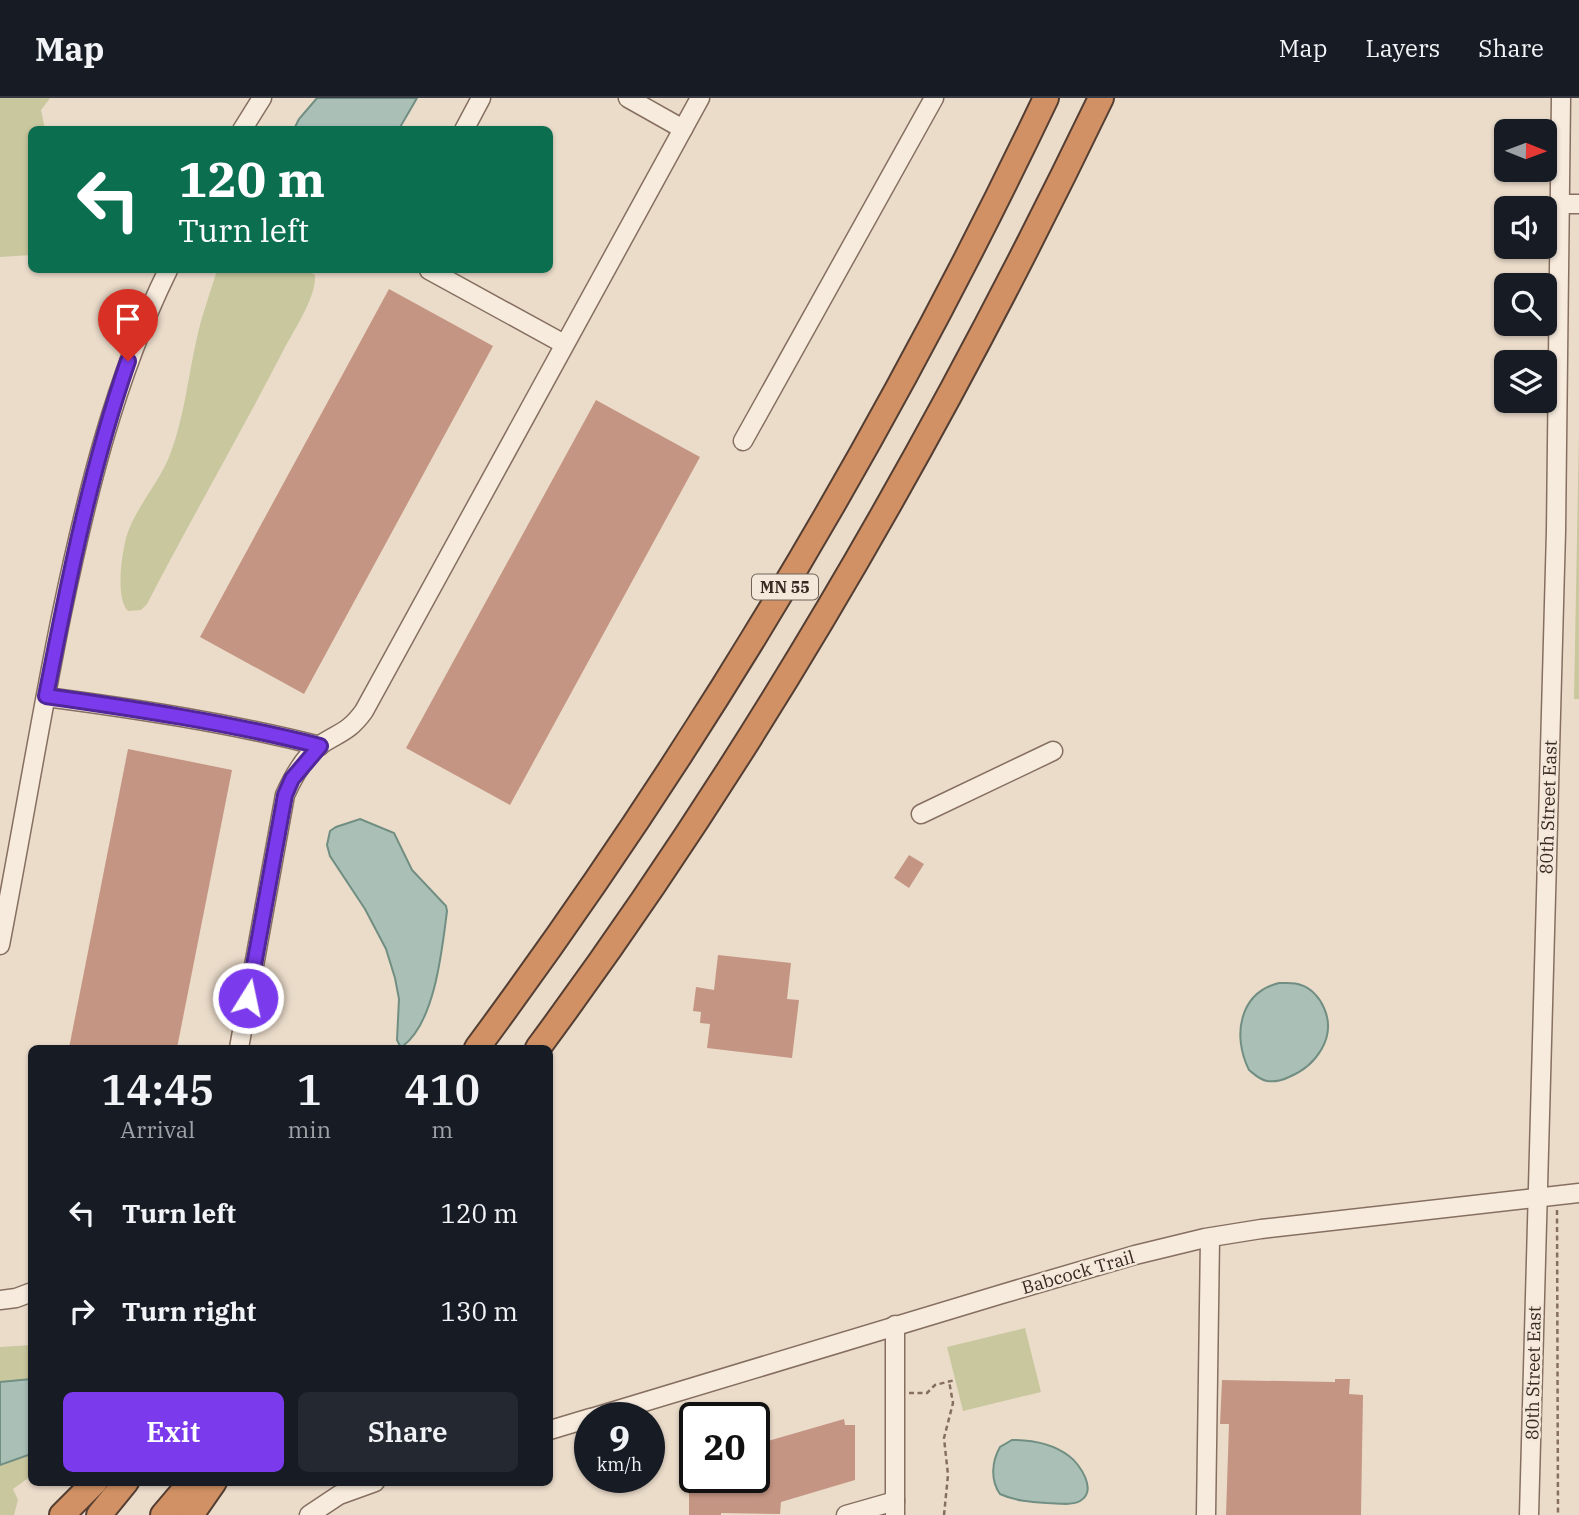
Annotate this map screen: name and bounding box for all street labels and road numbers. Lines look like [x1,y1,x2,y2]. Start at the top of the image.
road number: MN 55 [752,574,818,600]
street label: 80th Street East [1534,739,1562,875]
street label: Babcock Trail [1019,1245,1137,1299]
street label: 80th Street East [1520,1306,1546,1440]

